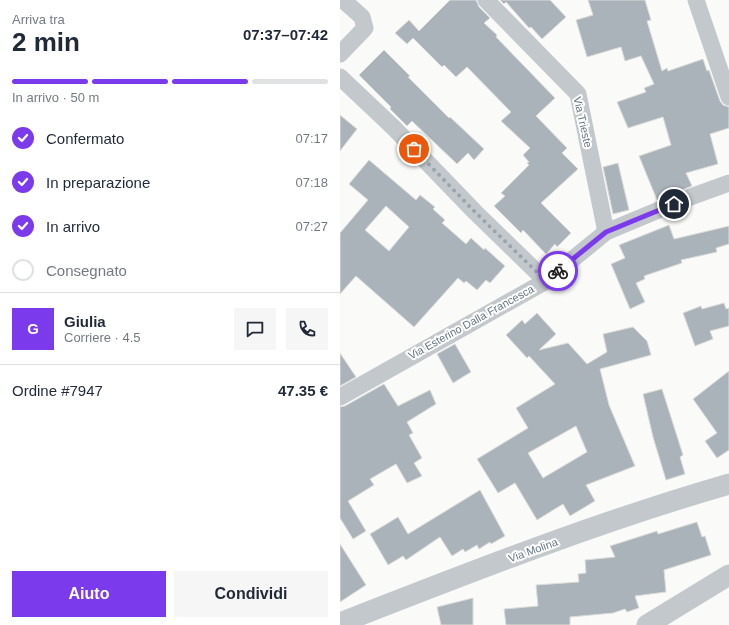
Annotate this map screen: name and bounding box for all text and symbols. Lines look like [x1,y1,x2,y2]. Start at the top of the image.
text: Arriva tra [12,12,65,27]
text: 07:37–07:42 [243,26,328,43]
text: 2 min [12,27,80,57]
text: In arrivo · 50 m [12,90,99,105]
street label: Via Trieste [571,95,595,149]
icon: check [12,127,34,149]
text: Confermato [46,130,124,147]
text: 07:17 [295,131,328,146]
pin [397,132,431,166]
icon: bag [403,138,425,160]
icon: check [12,171,34,193]
text: In preparazione [46,174,150,191]
text: 07:18 [295,175,328,190]
pin [657,187,691,221]
icon: home [663,193,685,215]
icon: check [12,215,34,237]
text: In arrivo [46,218,100,235]
text: 07:27 [295,219,328,234]
courier [538,251,578,291]
icon: bike [547,260,569,282]
text: Consegnato [46,262,127,279]
street label: Via Esterino Dalla Francesca [406,282,537,362]
button: chat [234,308,276,350]
button: phone [286,308,328,350]
text: Giulia [64,313,106,330]
text: G [27,320,39,337]
text: Corriere · 4.5 [64,330,141,345]
text: Ordine #7947 [12,382,103,399]
text: 47.35 € [278,382,328,399]
street label: Via Molina [507,535,560,564]
button: Aiuto [12,571,166,617]
button: Condividi [174,571,328,617]

